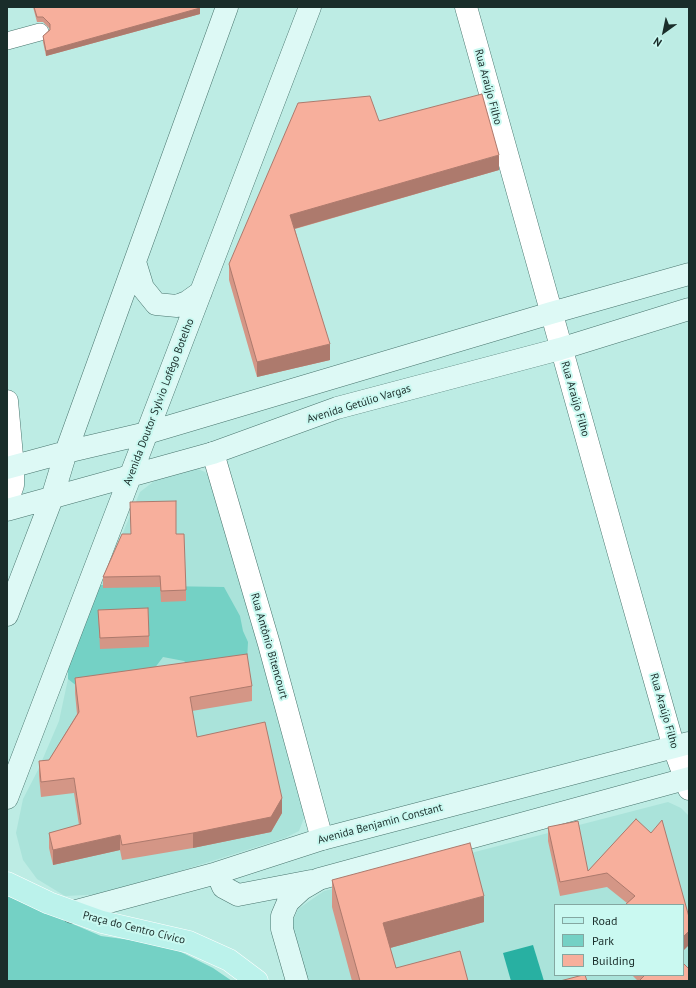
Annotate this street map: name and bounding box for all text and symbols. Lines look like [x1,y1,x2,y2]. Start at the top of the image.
north arrow [644,12,684,52]
text: N [651,34,664,50]
street label: Rua Araújo Filho [472,48,504,126]
street label: Avenida Doutor Sylvio Lofêgo Botelho [121,317,197,487]
street label: Rua Araújo Filho [558,360,592,438]
street label: Avenida Getúlio Vargas [305,382,413,426]
street label: Rua Antônio Bitencourt [248,592,290,700]
street label: Rua Araújo Filho [647,672,681,750]
street label: Avenida Benjamin Constant [316,801,444,847]
legend [554,904,684,976]
street label: Praça do Centro Cívico [81,909,187,947]
text: Road [592,913,617,928]
text: Park [592,933,614,948]
text: Building [592,953,635,968]

